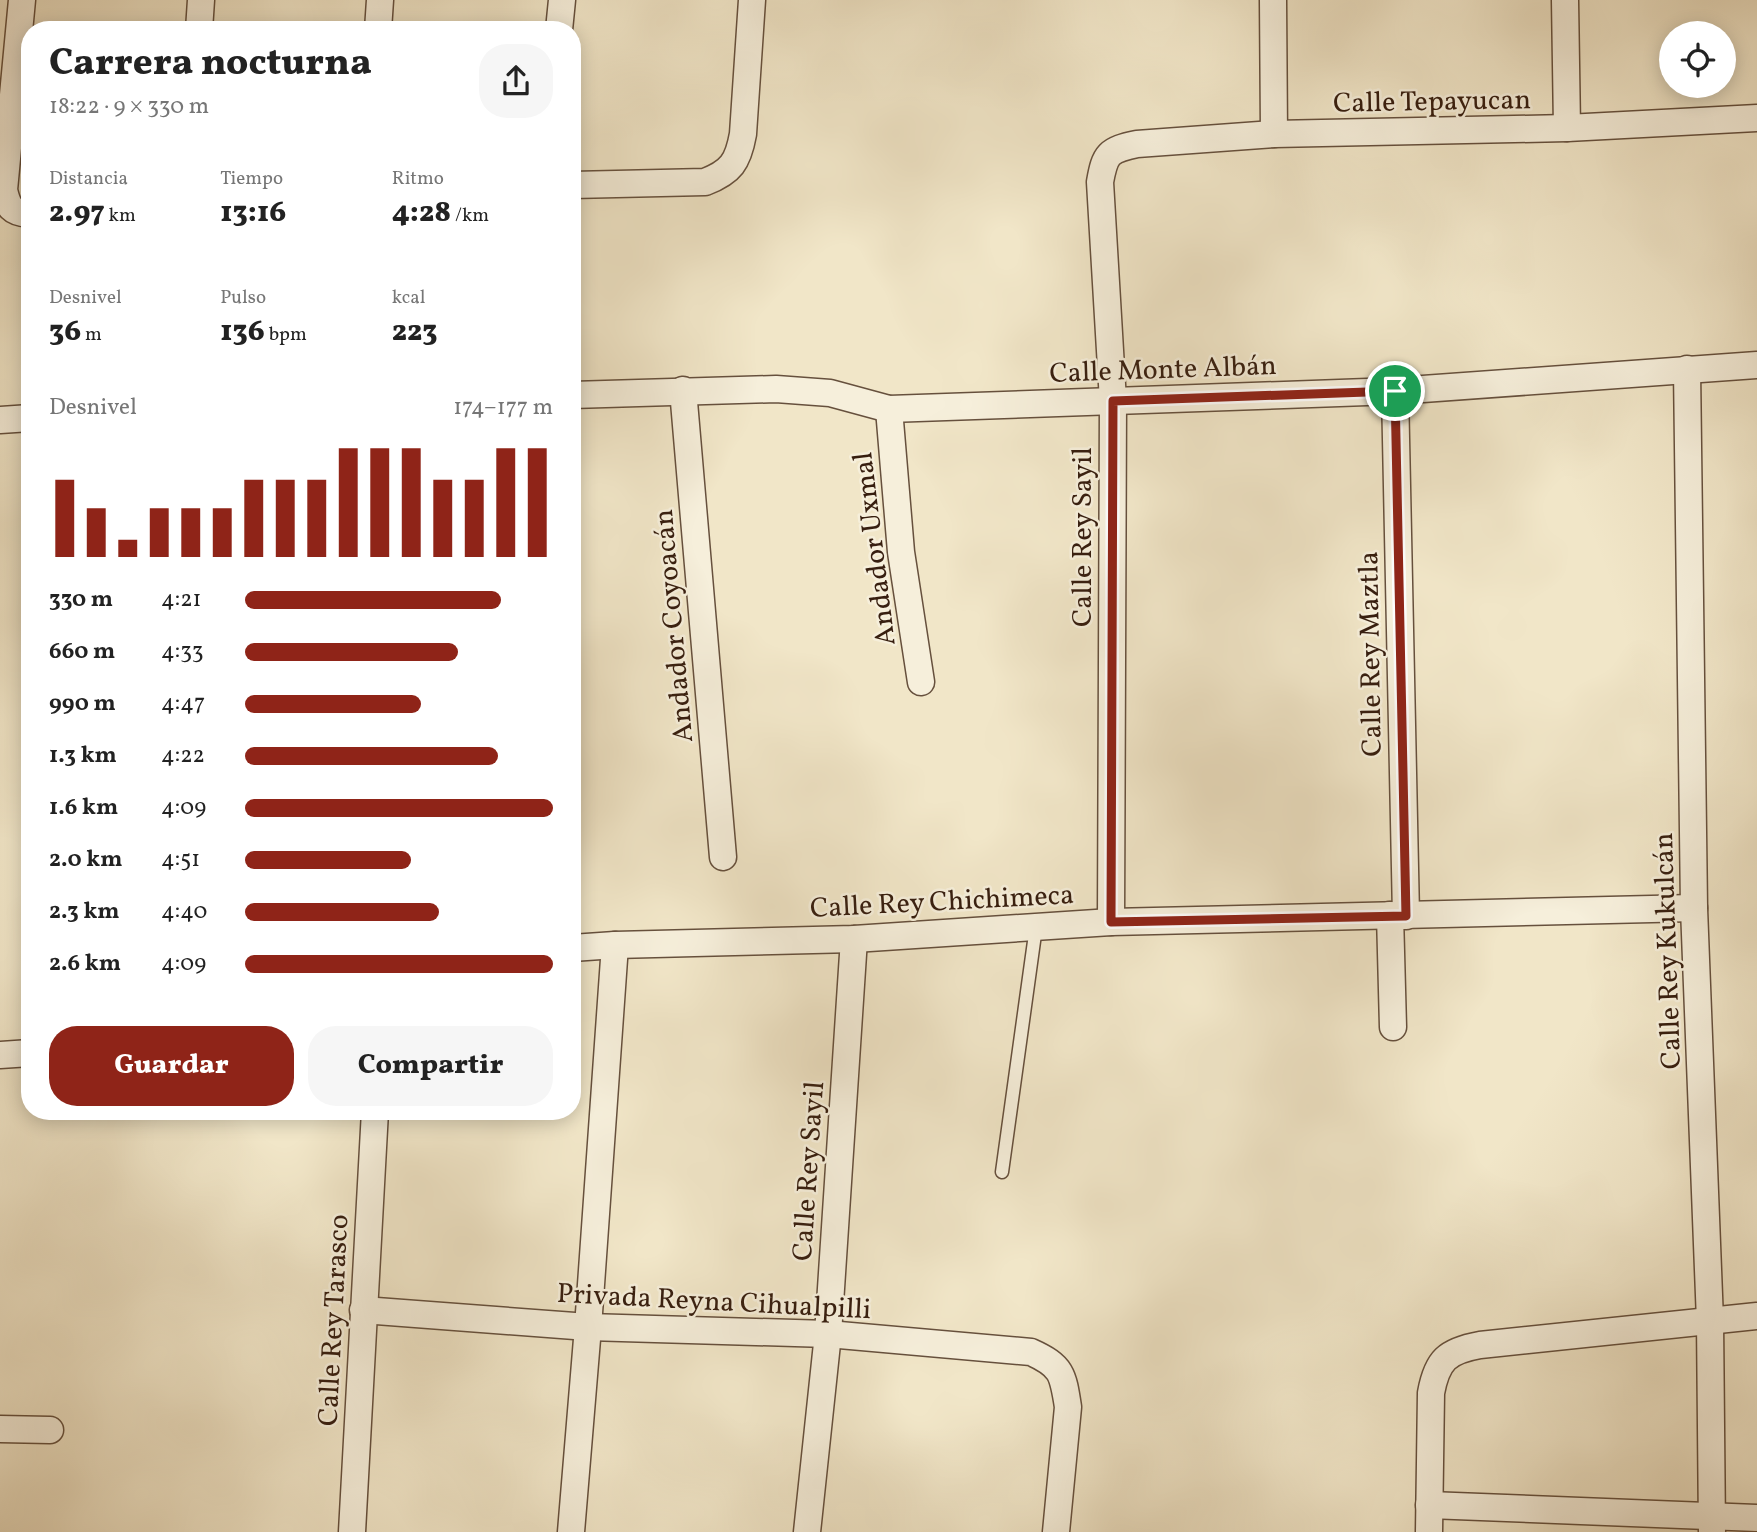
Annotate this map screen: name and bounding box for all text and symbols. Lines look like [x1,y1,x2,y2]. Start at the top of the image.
map controls [1659,21,1736,98]
button: locate [1659,21,1736,98]
text: Carrera nocturna [49,38,372,91]
button: share [479,44,553,118]
street label: Calle Tepayucan [1333,81,1531,124]
text: 18:22 · 9 × 330 m [49,91,209,123]
text: Distancia [49,166,128,192]
text: Tiempo [220,166,283,192]
text: Ritmo [392,166,444,192]
text: 2.97 [49,192,105,234]
text: 13:16 [220,192,286,234]
text: 4:28 [392,192,451,234]
text: km [105,203,136,229]
text: /km [451,203,489,229]
text: Desnivel [49,285,122,311]
text: Pulso [220,285,266,311]
text: kcal [392,285,425,311]
text: 36 [49,311,81,353]
text: 136 [220,311,265,353]
text: 223 [392,311,437,353]
text: m [81,322,102,348]
text: bpm [265,322,307,348]
street label: Calle Monte Albán [1049,347,1277,394]
pin [1365,361,1425,421]
icon: arrive [1376,372,1414,410]
text: Desnivel [49,392,137,424]
text: 174–177 m [453,392,553,424]
street label: Calle Rey Sayil [1064,447,1103,627]
street label: Andador Uxmal [844,450,907,648]
street label: Andador Coyoacán [645,508,704,744]
street label: Calle Rey Maztla [1350,551,1393,757]
text: 330 m [49,584,113,616]
text: 4:21 [161,584,201,616]
text: 660 m [49,636,115,668]
text: 4:33 [161,636,204,668]
text: 990 m [49,688,116,720]
text: 4:47 [161,688,205,720]
text: 1.3 km [49,740,117,772]
text: 4:22 [161,740,205,772]
text: 1.6 km [49,792,118,824]
text: 4:09 [161,792,206,824]
street label: Calle Rey Kukulcán [1645,832,1692,1070]
text: 2.0 km [49,844,122,876]
text: 4:51 [161,844,200,876]
street label: Calle Rey Chichimeca [809,876,1075,929]
text: 2.3 km [49,896,120,928]
text: 4:40 [161,896,207,928]
text: 2.6 km [49,948,121,980]
text: 4:09 [161,948,206,980]
button: Guardar [49,1026,294,1106]
button: Compartir [308,1026,553,1106]
street label: Calle Rey Sayil [784,1080,835,1262]
street label: Calle Rey Tarasco [309,1213,360,1427]
street label: Privada Reyna Cihualpilli [556,1275,872,1330]

